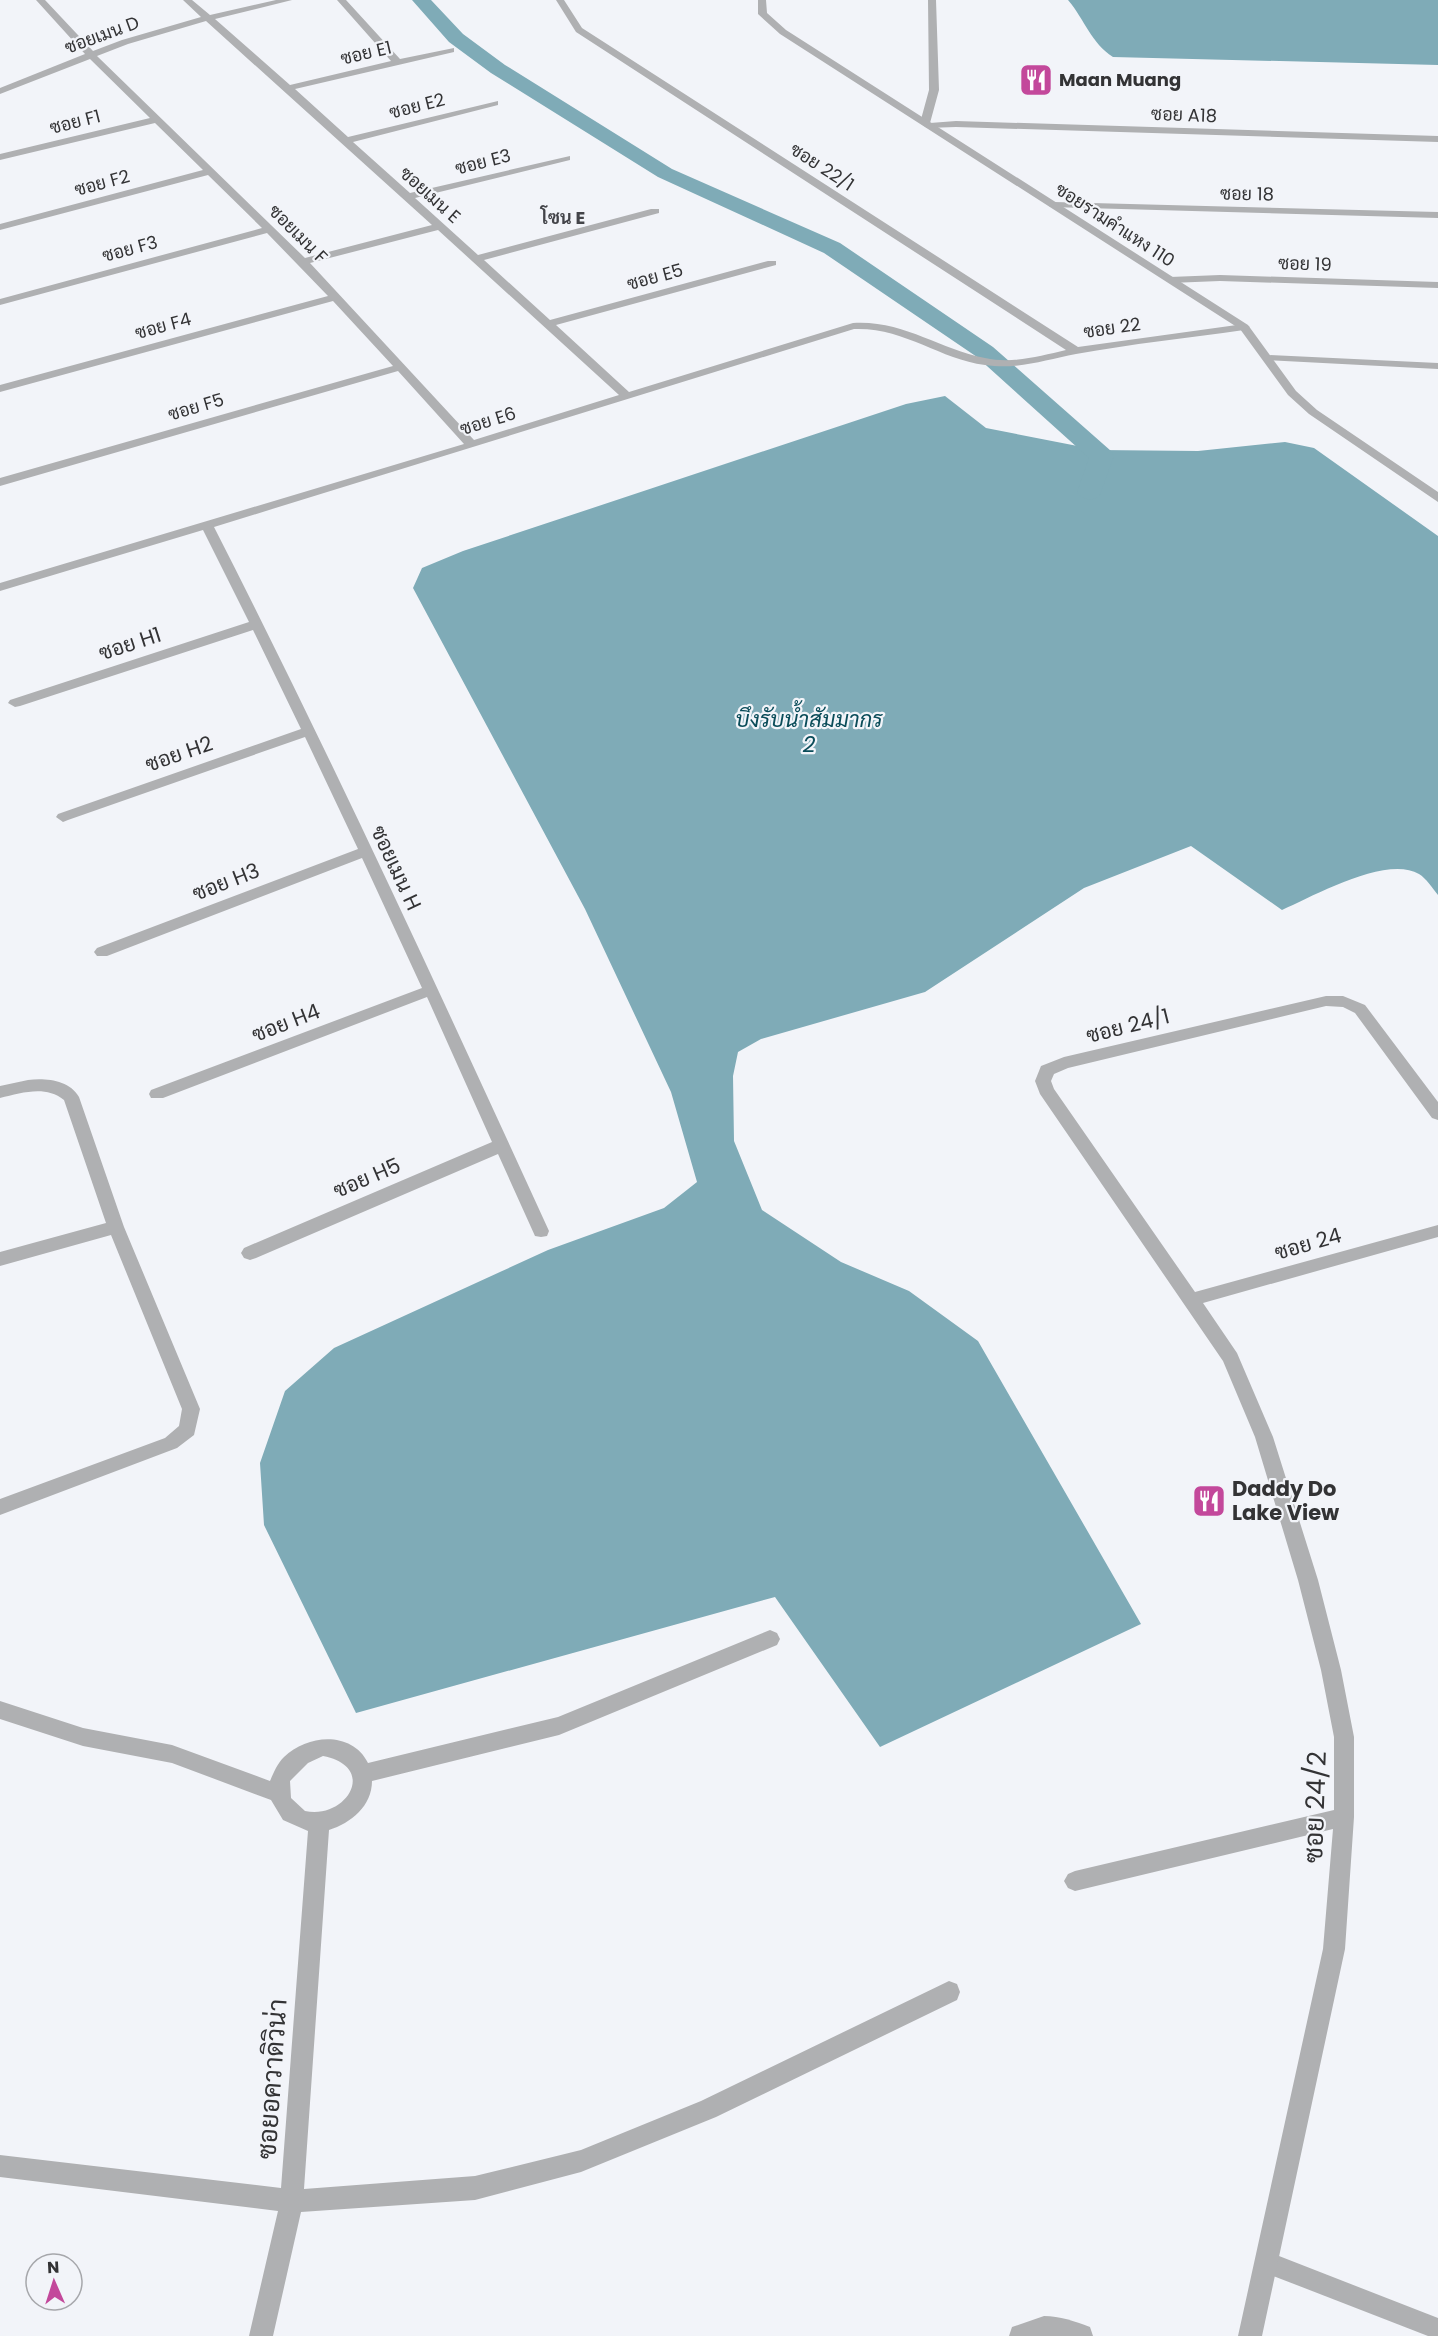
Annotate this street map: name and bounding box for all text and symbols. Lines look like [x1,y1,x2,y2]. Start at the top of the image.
street label: ซอยเมน D [61,10,143,60]
street label: ซอย E1 [338,35,394,71]
restaurant icon: Maan Muang [1018,62,1054,98]
place label: Maan Muang [1059,67,1181,92]
street label: ซอย E2 [387,87,447,124]
street label: ซอย A18 [1151,101,1217,128]
street label: ซอย F1 [47,103,103,140]
street label: ซอย 22/1 [785,137,859,197]
street label: ซอย E3 [452,143,513,180]
street label: ซอยเมน E [394,161,466,229]
street label: ซอย F2 [71,163,132,202]
street label: ซอยรามคำแหง 110 [1051,177,1180,273]
street label: ซอย 18 [1220,181,1274,206]
street label: ซอยเมน F [263,199,333,269]
district label: โซน E [540,205,585,230]
street label: ซอย F3 [99,229,160,268]
street label: ซอย 19 [1278,250,1332,277]
street label: ซอย E5 [624,257,686,296]
street label: ซอย F4 [132,306,194,345]
street label: ซอย 22 [1082,311,1142,344]
street label: ซอย F5 [165,387,227,426]
street label: ซอย E6 [457,400,519,441]
street label: ซอย H1 [95,620,165,667]
water label: บึงรับน้ำสัมมากร 2 [735,700,884,760]
street label: ซอย H2 [141,729,216,779]
street label: ซอยเมน H [364,821,429,915]
street label: ซอย H3 [188,855,264,908]
street label: ซอย H4 [248,996,324,1049]
street label: ซอย 24/1 [1083,1001,1173,1050]
street label: ซอย H5 [329,1150,405,1205]
street label: ซอย 24 [1271,1220,1345,1267]
place label: Daddy Do Lake View [1232,1474,1340,1527]
restaurant icon: Daddy Do Lake View [1191,1483,1227,1519]
street label: ซอย 24/2 [1295,1751,1335,1863]
street label: ซอยอควาดิวิน่า [248,1997,296,2161]
north arrow [24,2252,84,2312]
text: N [47,2256,60,2279]

